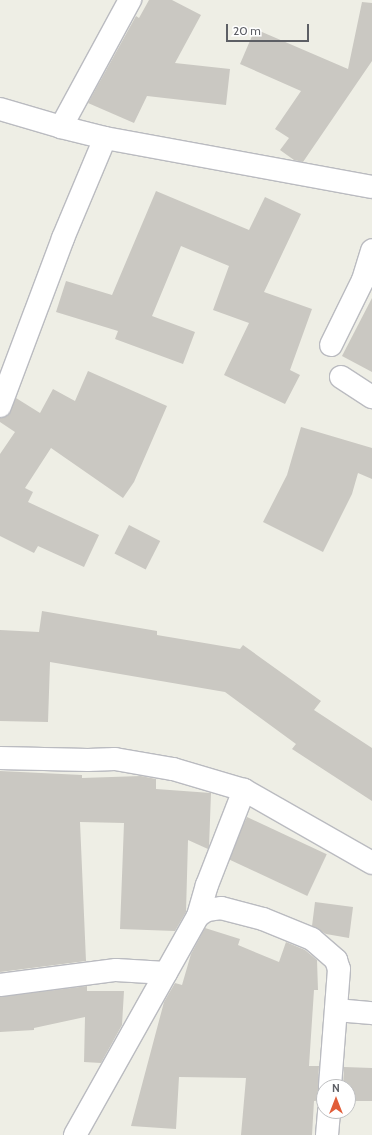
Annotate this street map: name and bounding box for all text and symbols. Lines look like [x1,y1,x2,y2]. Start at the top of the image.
scale bar [228,16,311,42]
text: 20 m [233,23,261,38]
north arrow [316,1079,356,1119]
text: N [332,1081,340,1095]

